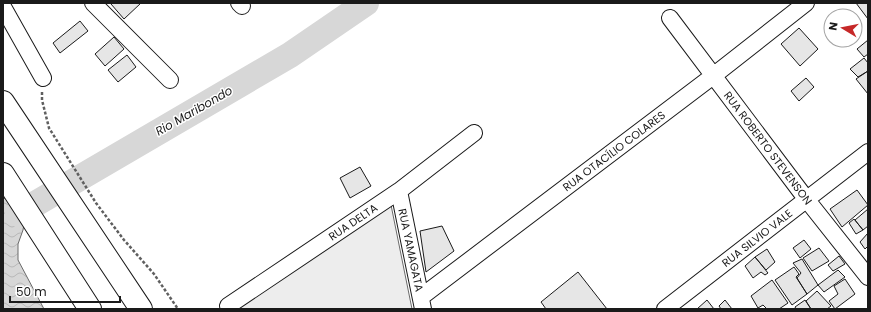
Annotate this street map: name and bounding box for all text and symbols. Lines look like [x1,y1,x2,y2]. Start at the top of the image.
north arrow [823,8,863,48]
text: N [825,21,842,32]
water label: Rio Maribondo [152,81,236,140]
street label: RUA ROBERTO STEVENSON [720,88,816,208]
street label: RUA OTACÍLIO COLARES [559,107,669,195]
street label: RUA DELTA [325,199,381,244]
street label: RUA SILVIO VALE [718,205,796,271]
street label: RUA YAMAGATA [394,207,428,294]
scale bar [10,278,120,304]
text: 50 m [16,283,47,300]

